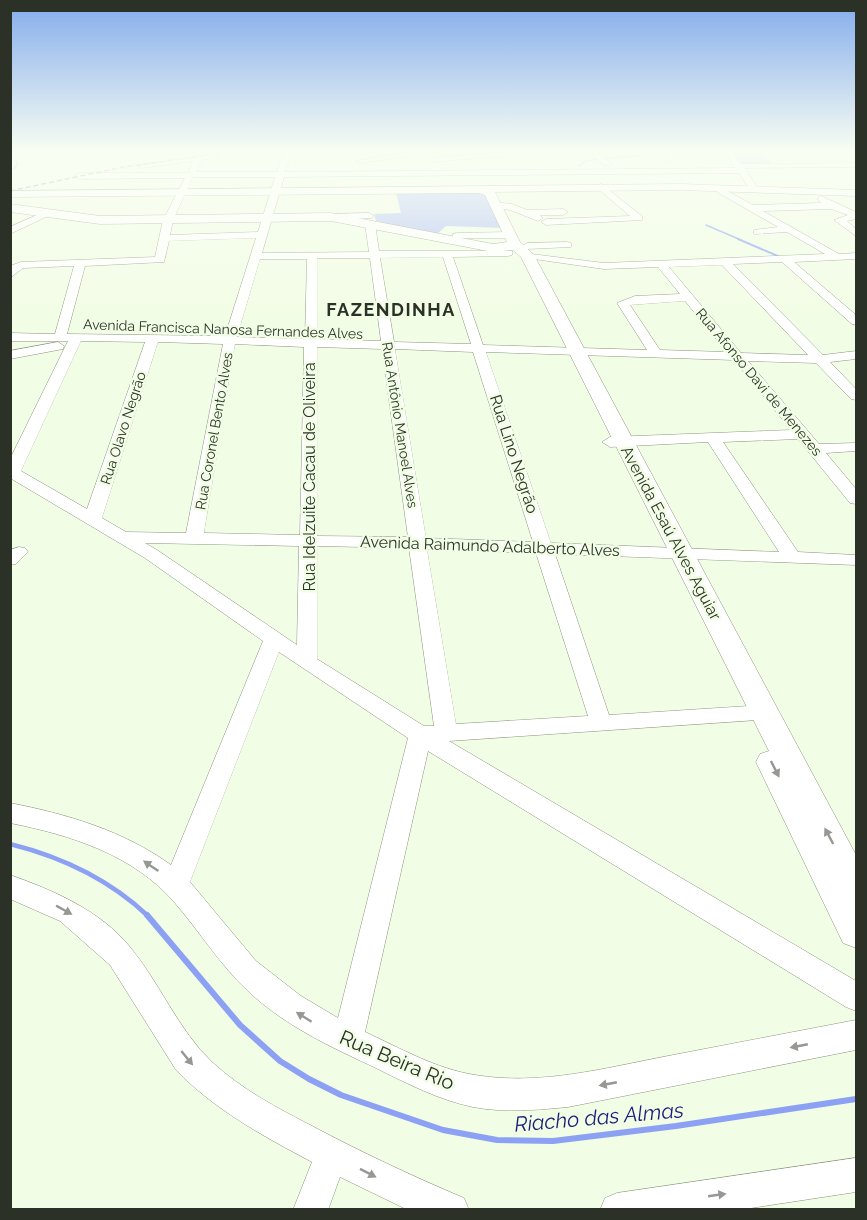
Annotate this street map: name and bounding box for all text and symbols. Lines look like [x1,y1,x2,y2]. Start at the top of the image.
district label: FAZENDINHA [326,299,456,320]
street label: Rua Afonso Davi de Menezes [693,305,825,459]
street label: Avenida Francisca Nanosa Fernandes Alves [83,316,363,342]
street label: Rua Antônio Manoel Alves [379,341,421,509]
street label: Rua Coronel Bento Alves [192,351,236,511]
street label: Rua Idelzuite Cacau de Oliveira [300,362,319,592]
street label: Rua Olavo Negrão [97,370,149,486]
street label: Rua Lino Negrão [486,392,542,516]
street label: Avenida Esaú Alves Aguiar [617,443,725,624]
street label: Avenida Raimundo Adalberto Alves [360,532,620,560]
one-way arrow [770,761,780,778]
one-way arrow [825,827,835,845]
one-way arrow [143,861,159,872]
one-way arrow [56,905,73,915]
one-way arrow [296,1011,312,1022]
street label: Rua Beira Rio [336,1025,458,1095]
one-way arrow [789,1042,808,1051]
one-way arrow [180,1050,193,1066]
one-way arrow [598,1080,617,1089]
water label: Riacho das Almas [513,1097,685,1137]
one-way arrow [359,1167,377,1177]
one-way arrow [708,1191,727,1200]

